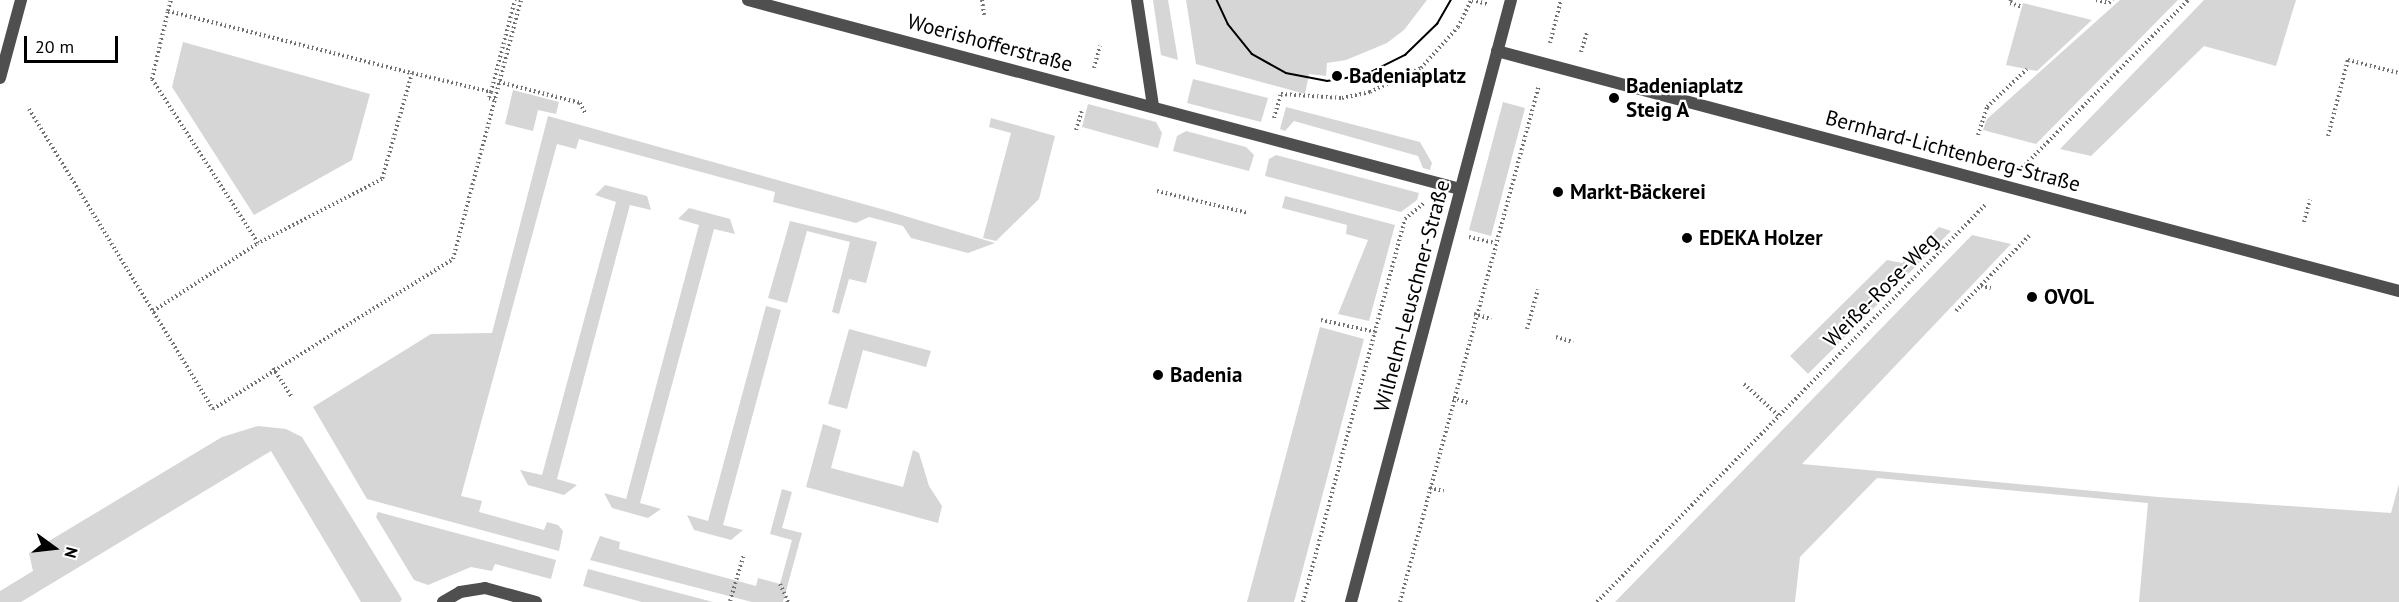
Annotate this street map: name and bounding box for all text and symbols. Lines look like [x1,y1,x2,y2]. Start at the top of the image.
street label: Woerishofferstraße [905,9,1075,77]
scale bar [27,24,122,62]
text: 20 m [35,35,74,58]
place label: Badeniaplatz [1349,63,1466,89]
marker: Badeniaplatz [1330,69,1344,83]
place label: Badeniaplatz Steig A [1626,73,1743,123]
marker: Badeniaplatz Steig A [1607,91,1621,105]
street label: Bernhard-Lichtenberg-Straße [1823,105,2083,197]
street label: Wilhelm-Leuschner-Straße [1369,177,1455,415]
place label: Markt-Bäckerei [1570,179,1706,205]
marker: Markt-Bäckerei [1551,185,1565,199]
place label: EDEKA Holzer [1699,225,1824,251]
street label: Weiße-Rose-Weg [1819,228,1943,352]
marker: EDEKA Holzer [1680,231,1694,245]
place label: OVOL [2044,284,2094,310]
marker: OVOL [2025,290,2039,304]
place label: Badenia [1170,362,1242,388]
marker: Badenia [1151,368,1165,382]
north arrow [24,518,84,578]
text: N [60,545,82,560]

